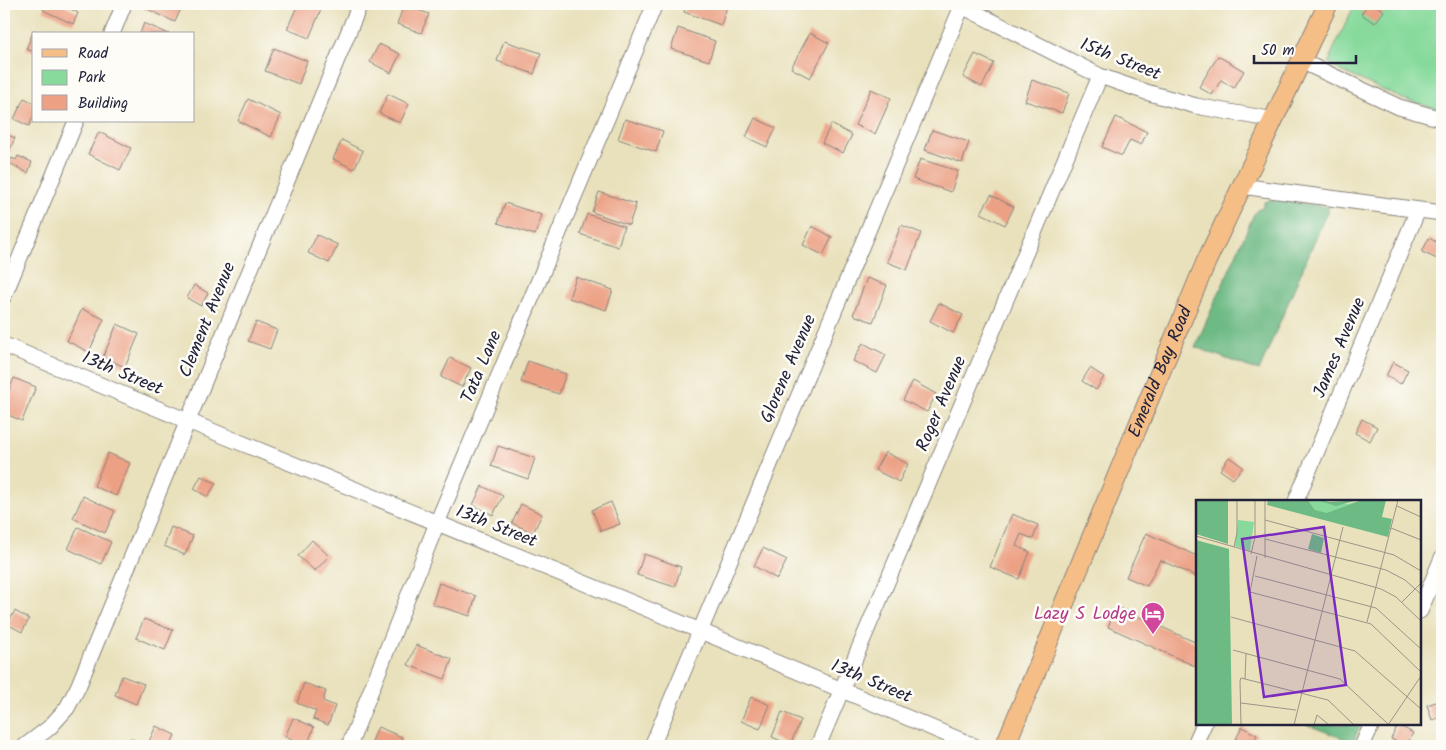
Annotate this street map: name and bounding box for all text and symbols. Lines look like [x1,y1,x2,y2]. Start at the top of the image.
street label: 15th Street [1075,31,1166,90]
legend [32,32,195,122]
scale bar [1254,32,1356,64]
text: 50 m [1261,39,1295,63]
text: Road [78,42,109,66]
text: Park [78,66,106,90]
text: Building [78,92,128,116]
street label: Clement Avenue [172,258,244,382]
street label: James Avenue [1306,293,1374,403]
street label: Emerald Bay Road [1120,301,1201,442]
street label: Glorene Avenue [753,310,825,428]
street label: Tata Lane [454,326,510,408]
street label: 13th Street [77,344,168,404]
street label: Roger Avenue [909,352,975,456]
street label: 13th Street [451,498,542,557]
inset map [1196,500,1421,725]
place label: Lazy S Lodge [1034,600,1136,629]
hotel icon: Lazy S Lodge [1140,601,1166,635]
street label: 13th Street [826,652,917,712]

